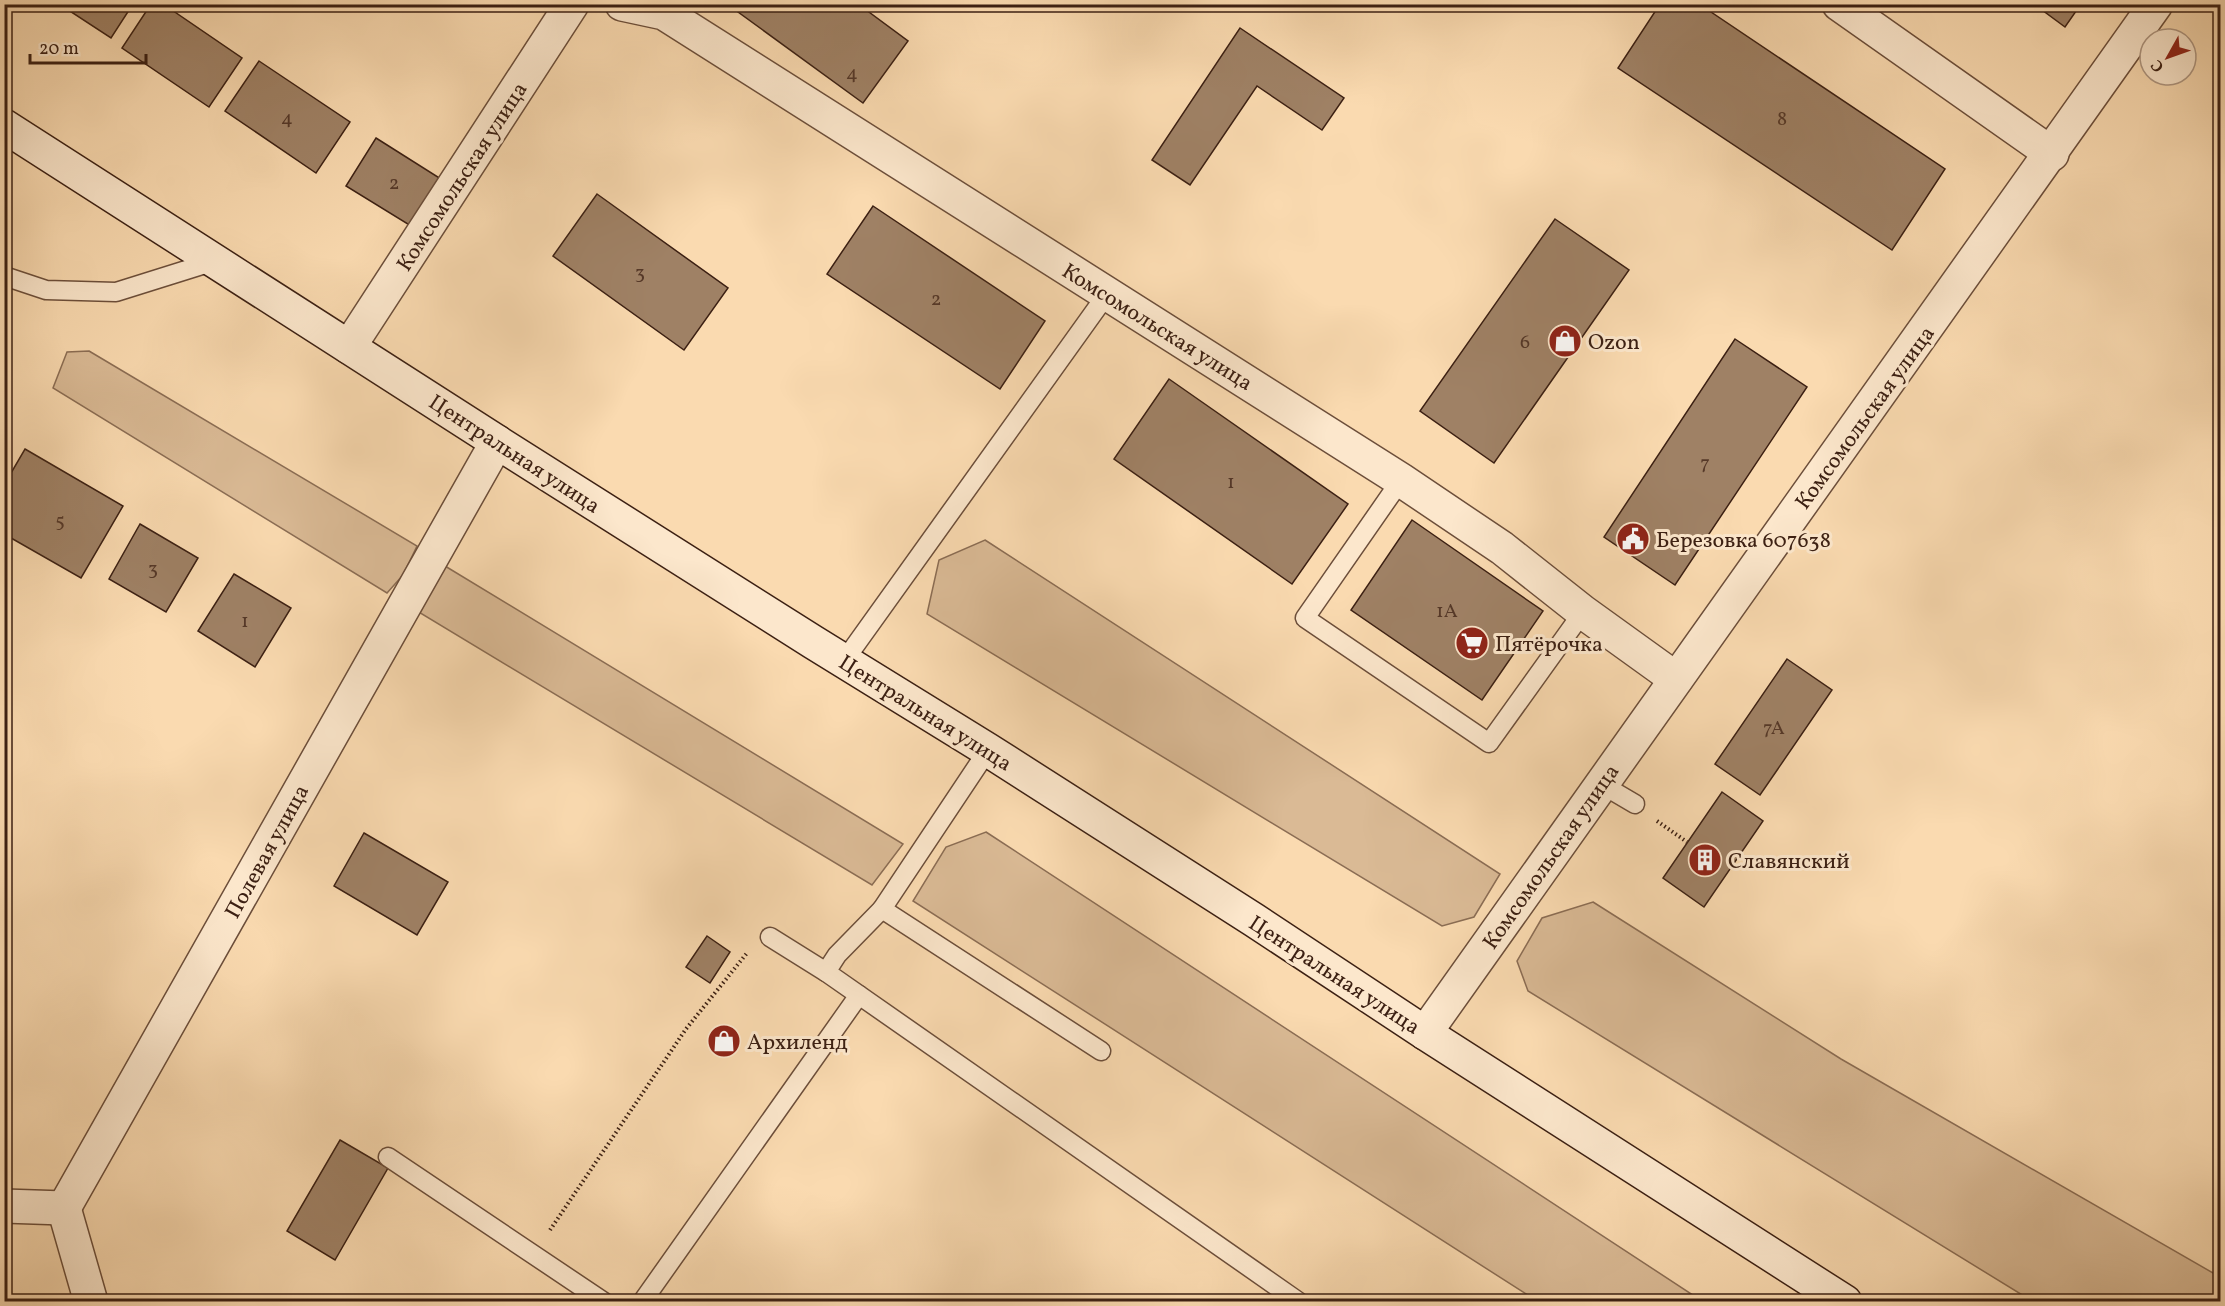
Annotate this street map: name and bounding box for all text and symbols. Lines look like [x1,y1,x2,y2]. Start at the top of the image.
scale bar [30,27,146,65]
north arrow [2138,27,2198,87]
text: 20 m [39,37,79,62]
text: С [2146,54,2170,76]
house number: 4 [846,60,858,88]
street label: Комсомольская улица [390,77,536,278]
house number: 4 [281,105,293,133]
house number: 8 [1777,106,1787,134]
house number: 2 [389,170,399,198]
street label: Комсомольская улица [1055,257,1258,400]
house number: 3 [635,260,645,288]
house number: 2 [931,286,941,314]
street label: Комсомольская улица [1789,320,1943,517]
shop icon: Ozon [1547,323,1583,359]
place label: Ozon [1588,328,1640,359]
house number: 6 [1520,329,1530,357]
street label: Центральная улица [422,388,606,522]
house number: 7 [1700,450,1710,478]
house number: 1 [1227,469,1235,497]
house number: 5 [55,508,65,536]
public building icon: Березовка 607638 [1615,521,1651,557]
place label: Березовка 607638 [1656,526,1831,557]
house number: 3 [148,556,158,584]
house number: 1А [1436,598,1458,626]
house number: 1 [241,608,249,636]
supermarket icon: Пятёрочка [1454,625,1490,661]
place label: Пятёрочка [1495,630,1603,661]
street label: Центральная улица [832,648,1017,780]
house number: 7А [1763,715,1785,743]
street label: Комсомольская улица [1476,758,1628,956]
street label: Полевая улица [219,779,318,925]
building icon: Славянский [1687,842,1723,878]
place label: Славянский [1728,847,1850,878]
street label: Центральная улица [1242,909,1426,1043]
shop icon: Архиленд [706,1023,742,1059]
place label: Архиленд [747,1028,848,1059]

